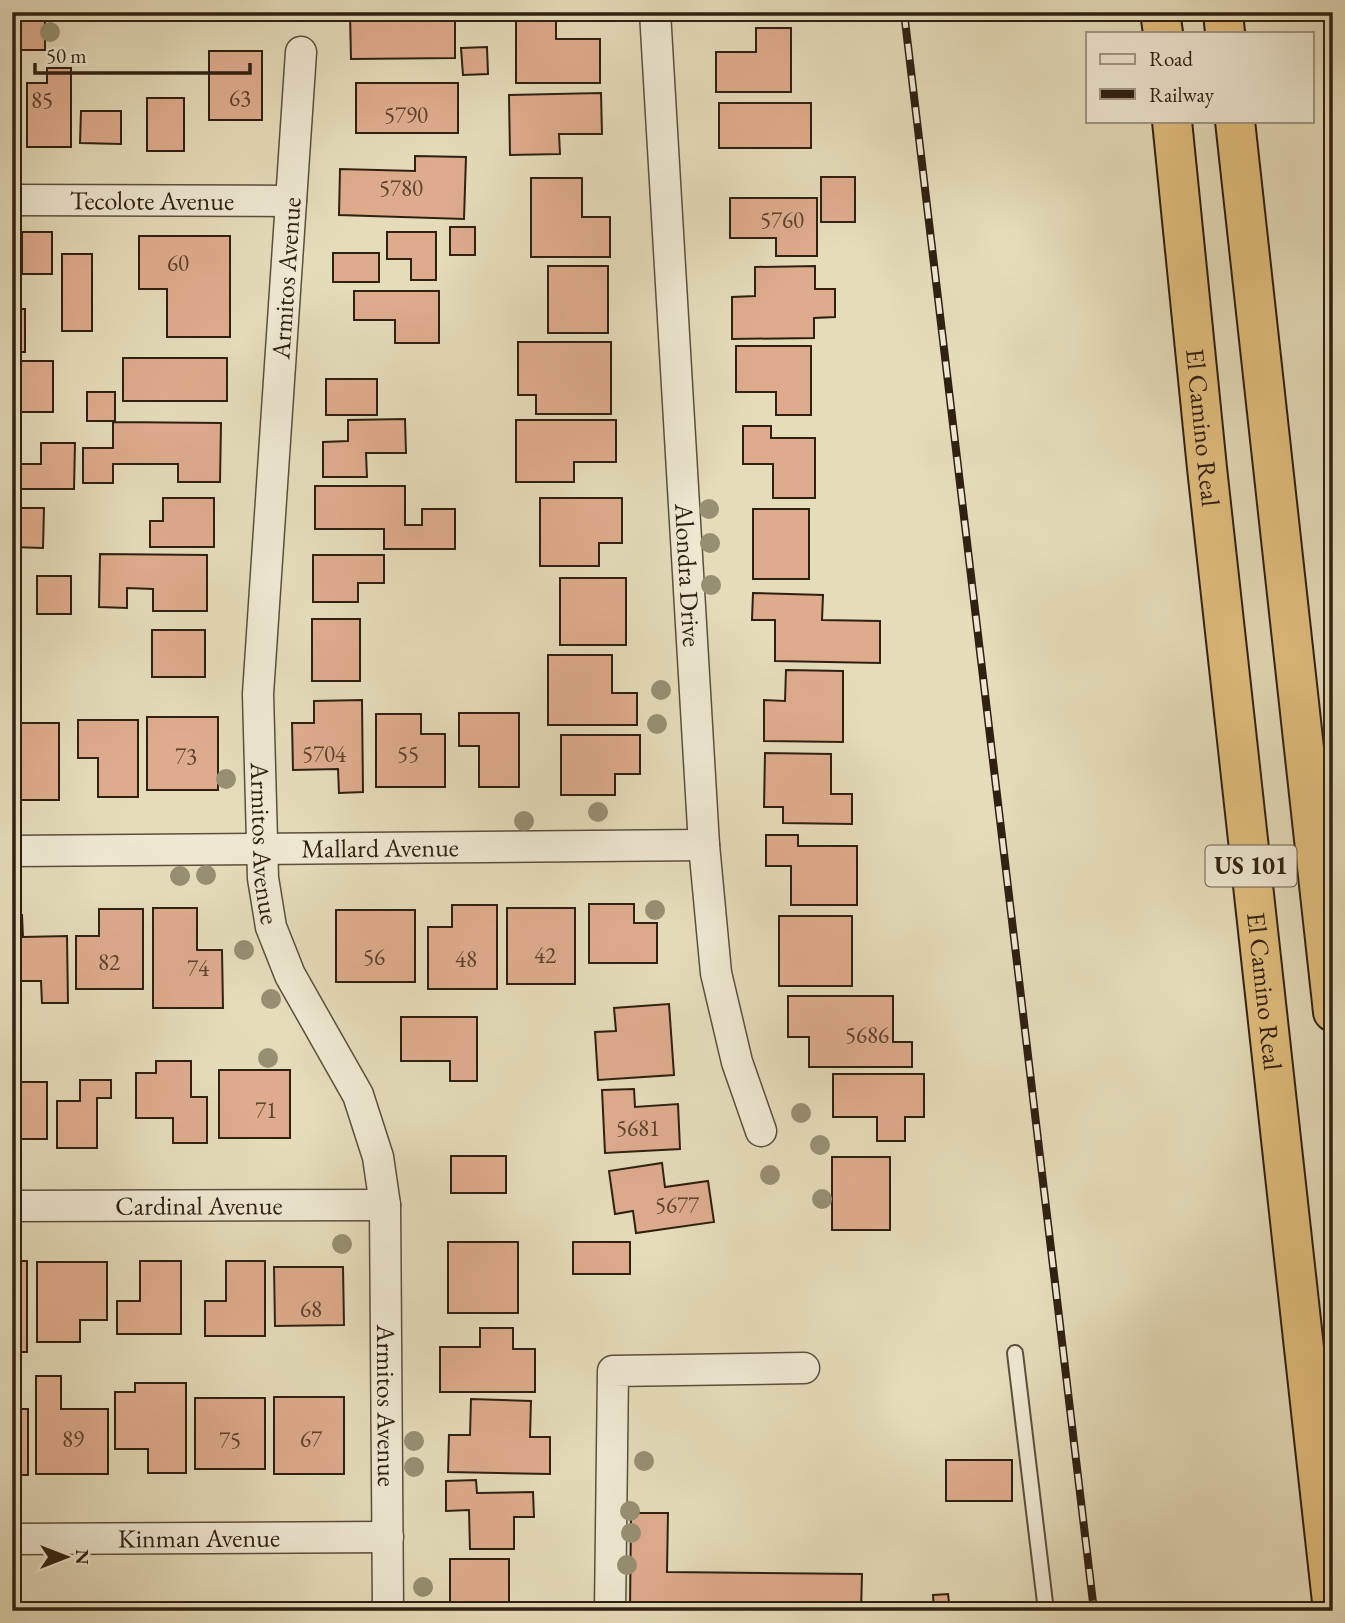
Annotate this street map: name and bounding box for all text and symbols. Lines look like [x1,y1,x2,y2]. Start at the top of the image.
scale bar [35,32,250,76]
legend [1086,32,1314,122]
text: 50 m [46,42,87,69]
text: Road [1149,45,1193,72]
text: Railway [1149,81,1215,108]
house number: 63 [229,83,251,113]
house number: 85 [31,85,53,115]
house number: 5790 [384,100,428,130]
house number: 5780 [379,173,423,203]
street label: Tecolote Avenue [70,183,234,218]
street label: Armitos Avenue [263,196,309,361]
house number: 5760 [760,205,804,235]
house number: 60 [167,248,189,278]
street label: El Camino Real [1178,347,1228,508]
street label: Alondra Drive [667,501,709,648]
house number: 5704 [302,739,347,769]
house number: 55 [397,739,419,769]
house number: 73 [175,741,197,771]
street label: Armitos Avenue [243,761,287,927]
street label: Mallard Avenue [301,830,459,865]
road number: US 101 [1206,846,1296,886]
street label: El Camino Real [1239,910,1290,1072]
house number: 42 [534,940,556,970]
house number: 56 [363,942,385,972]
house number: 48 [455,944,477,974]
house number: 82 [98,947,120,977]
house number: 74 [187,953,210,983]
house number: 5686 [845,1020,889,1050]
house number: 71 [255,1095,277,1125]
house number: 5681 [616,1113,660,1143]
street label: Cardinal Avenue [115,1188,283,1223]
house number: 5677 [655,1190,700,1220]
house number: 68 [300,1294,322,1324]
street label: Armitos Avenue [369,1323,404,1487]
house number: 89 [62,1424,84,1454]
house number: 67 [300,1424,323,1454]
house number: 75 [219,1425,241,1455]
street label: Kinman Avenue [118,1521,280,1555]
north arrow [32,1522,102,1592]
text: N [70,1549,95,1565]

